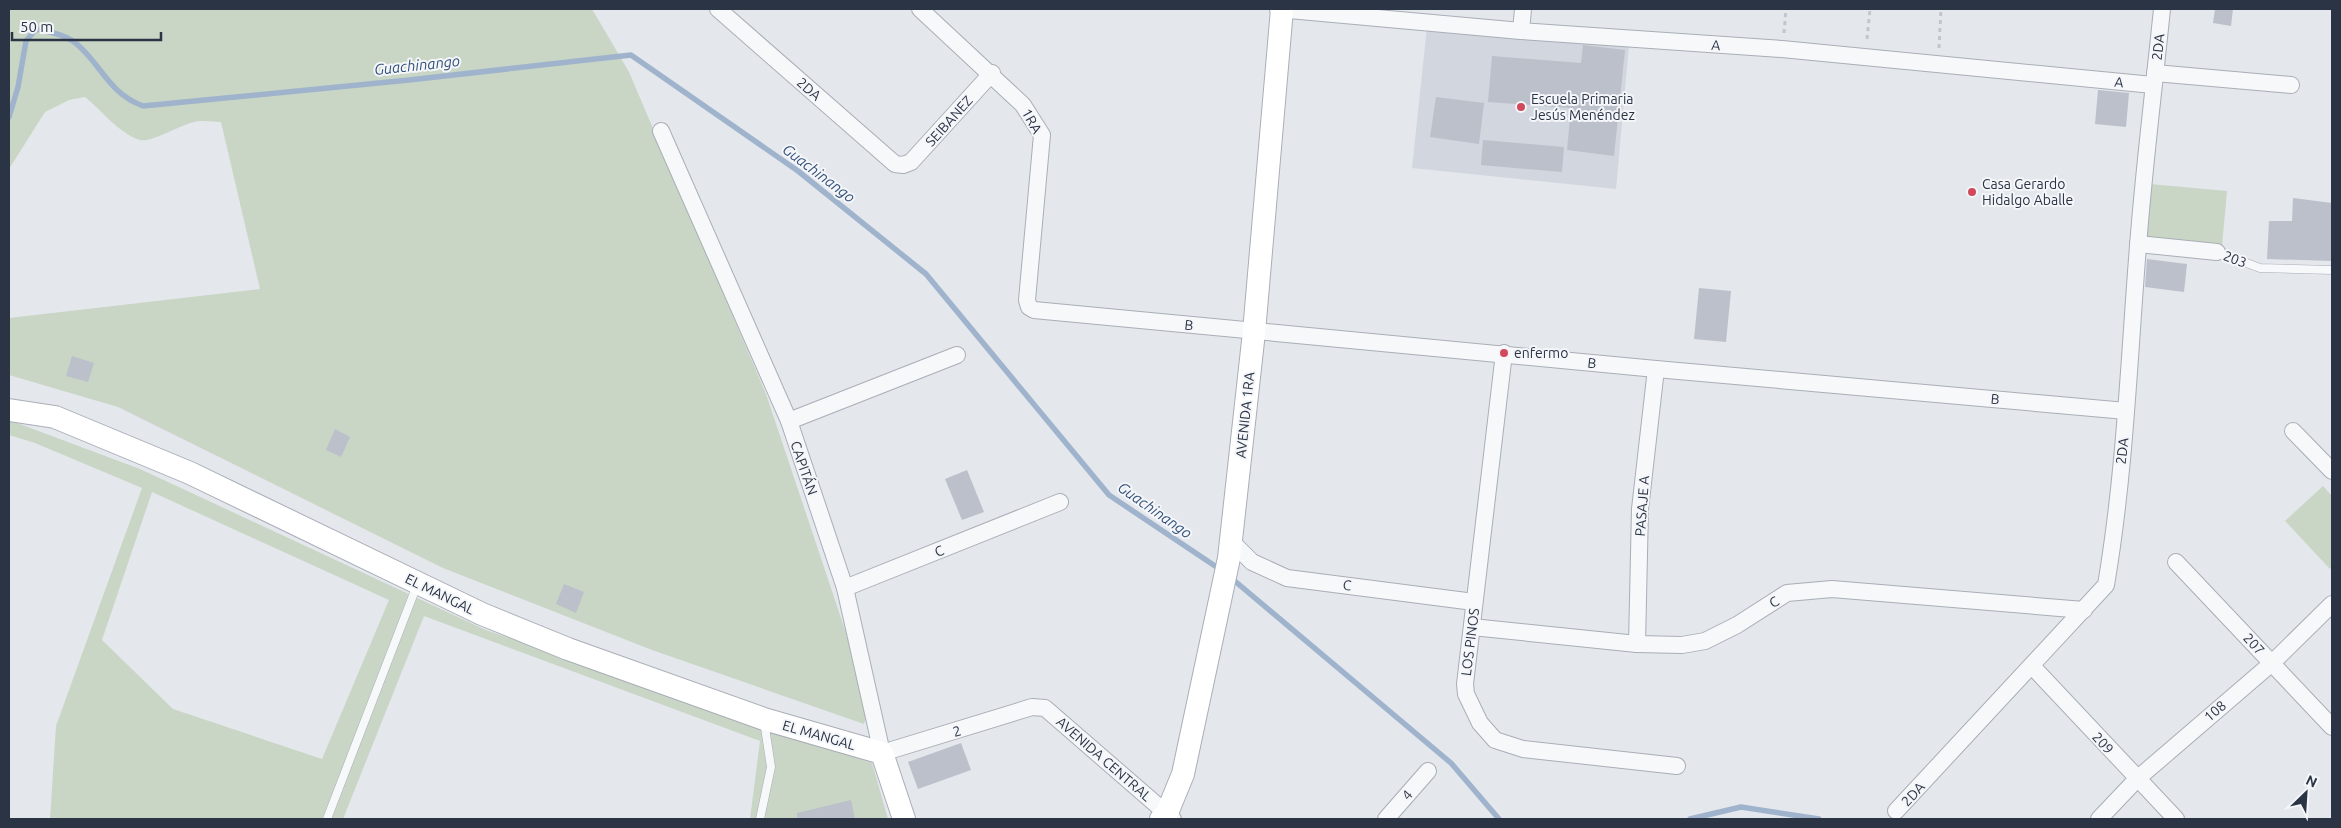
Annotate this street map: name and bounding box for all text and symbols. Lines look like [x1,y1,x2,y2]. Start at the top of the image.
scale bar [12,10,161,42]
text: 50 m [20,18,53,35]
street label: 2DA [2149,33,2167,61]
street label: A [1711,37,1721,53]
water label: Guachinango [373,52,461,78]
street label: 2DA [794,74,824,104]
street label: A [2114,74,2124,90]
place label: Escuela Primaria Jesús Menéndez [1531,91,1635,123]
street label: SEIBANEZ [922,92,976,150]
marker: Escuela Primaria Jesús Menéndez [1515,101,1527,113]
street label: 1RA [1019,106,1045,136]
water label: Guachinango [780,140,858,206]
place label: Casa Gerardo Hidalgo Aballe [1982,176,2073,208]
marker: Casa Gerardo Hidalgo Aballe [1966,186,1978,198]
street label: 203 [2221,247,2249,271]
street label: B [1184,317,1194,333]
place label: enfermo [1514,345,1568,361]
marker: enfermo [1498,347,1510,359]
street label: B [1587,355,1597,371]
street label: AVENIDA 1RA [1233,371,1257,459]
street label: B [1990,391,2000,407]
street label: 2DA [2113,437,2131,465]
street label: CAPITÁN [787,439,822,497]
street label: PASAJE A [1632,475,1652,537]
water label: Guachinango [1115,478,1195,542]
street label: C [932,542,946,560]
street label: EL MANGAL [403,570,477,618]
street label: C [1342,577,1353,594]
street label: C [1766,593,1782,611]
street label: LOS PINOS [1458,607,1482,677]
street label: 207 [2240,630,2268,658]
street label: 108 [2201,697,2229,725]
street label: AVENIDA CENTRAL [1053,713,1155,805]
street label: EL MANGAL [781,717,857,753]
street label: 2 [951,722,963,740]
street label: 209 [2089,729,2117,757]
north arrow [2281,768,2331,818]
text: N [2303,772,2320,791]
street label: 2DA [1898,779,1928,809]
street label: 4 [1398,787,1416,803]

